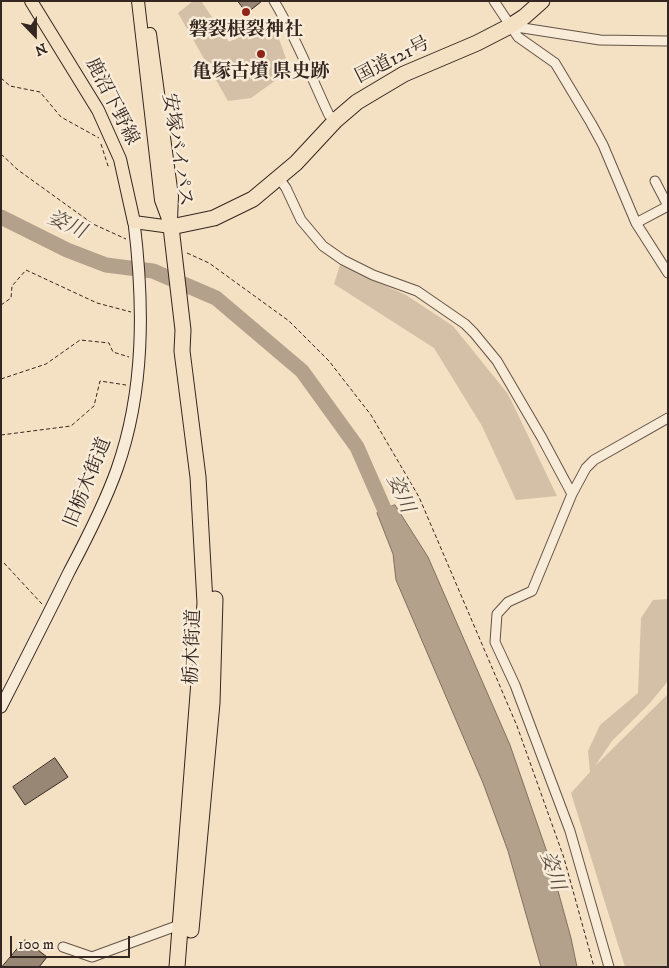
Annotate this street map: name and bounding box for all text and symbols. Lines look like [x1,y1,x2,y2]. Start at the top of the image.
marker: 磐裂根裂神社 [240,6,252,18]
north arrow [10,10,60,60]
place label: 磐裂根裂神社 [189,20,303,42]
street label: 国道121号 [352,33,434,89]
text: N [32,38,49,59]
marker: 亀塚古墳 県史跡 [255,48,267,60]
street label: 鹿沼下野線 [79,55,143,149]
place label: 亀塚古墳 県史跡 [192,62,330,84]
street label: 安塚バイパス [156,92,196,208]
water label: 姿川 [43,207,89,245]
street label: 旧栃木街道 [61,435,117,531]
water label: 姿川 [380,471,418,517]
street label: 栃木街道 [181,609,207,685]
water label: 姿川 [533,848,569,894]
scale bar [12,926,132,958]
text: 100 m [18,935,54,954]

